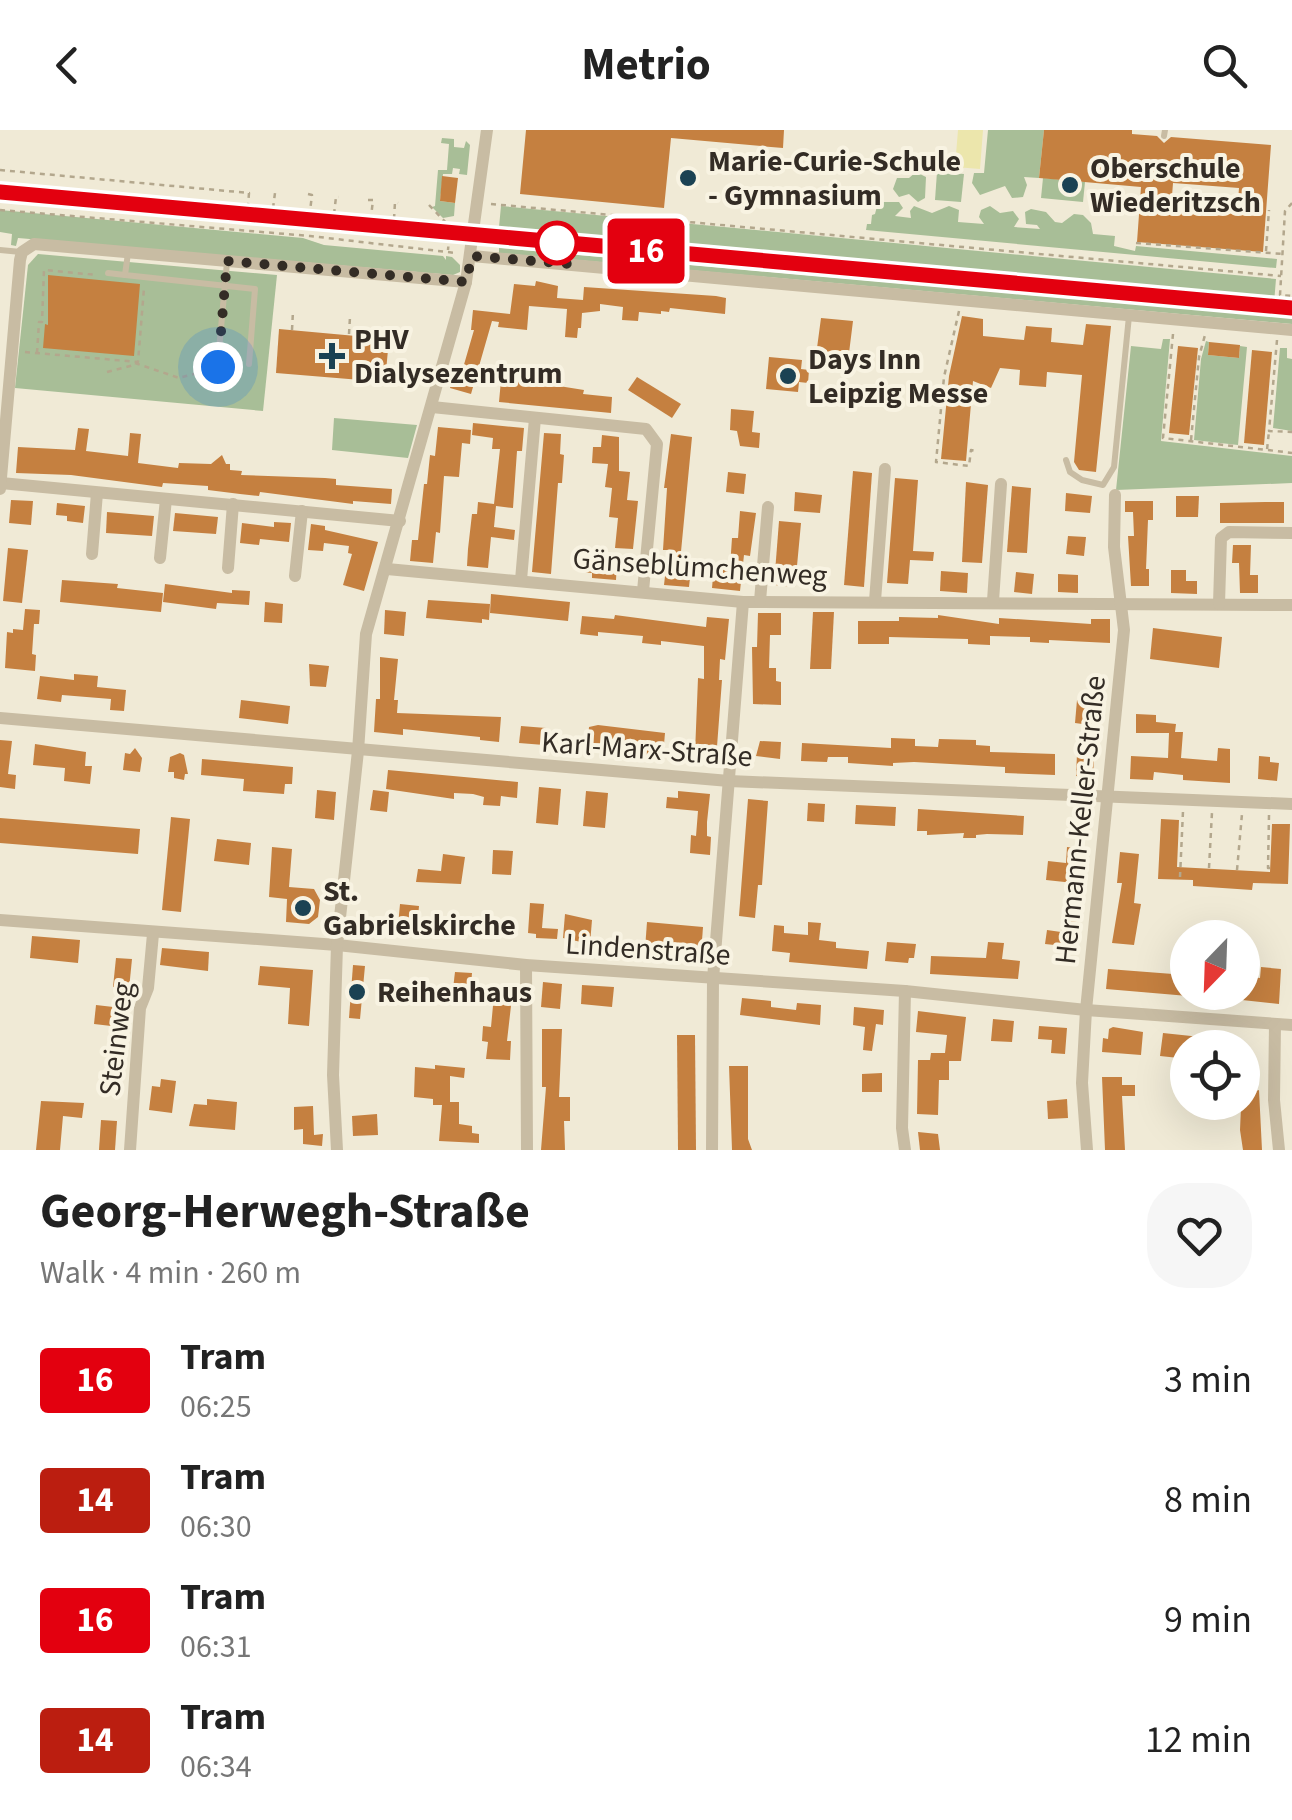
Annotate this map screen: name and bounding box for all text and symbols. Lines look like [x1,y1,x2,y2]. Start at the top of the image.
text: Metrio [581,33,711,97]
icon: back [40,38,95,93]
icon: search [1197,38,1252,93]
place label: Marie-Curie-Schule - Gymnasium [708,140,961,217]
place label: Oberschule Wiederitzsch [1090,147,1261,224]
marker: Marie-Curie-Schule - Gymnasium [677,167,699,189]
marker: Oberschule Wiederitzsch [1059,174,1081,196]
line badge: 16 [601,218,691,284]
unlabelled marker [536,222,578,264]
text: 16 [628,226,664,276]
place label: PHV Dialysezentrum [354,318,562,395]
place label: Days Inn Leipzig Messe [808,338,988,415]
your location [193,342,243,392]
marker: PHV Dialysezentrum [319,343,345,369]
marker: Days Inn Leipzig Messe [777,365,799,387]
street label: Gänseblümchenweg [571,537,829,598]
street label: Hermann-Keller-Straße [1044,674,1117,967]
street label: Karl-Marx-Straße [540,721,754,778]
place label: St. Gabrielskirche [323,870,516,947]
marker: St. Gabrielskirche [292,897,314,919]
north arrow [1170,920,1260,1010]
map controls [1170,920,1260,1120]
street label: Lindenstraße [564,922,732,977]
place label: Reihenhaus [377,971,532,1014]
street label: Steinweg [88,979,145,1099]
marker: Reihenhaus [346,981,368,1003]
button: locate [1170,1030,1260,1120]
text: Georg-Herwegh-Straße [40,1178,530,1246]
button: heart [1147,1183,1252,1288]
text: Walk · 4 min · 260 m [40,1250,301,1296]
text: Tram [180,1330,266,1384]
text: 3 min [1164,1353,1252,1407]
text: 16 [77,1355,113,1405]
text: 06:25 [180,1384,252,1430]
text: Tram [180,1450,266,1504]
text: 8 min [1164,1473,1252,1527]
text: 14 [77,1475,113,1525]
text: 06:30 [180,1504,252,1550]
text: Tram [180,1570,266,1624]
text: 9 min [1164,1593,1252,1647]
text: 16 [77,1595,113,1645]
text: 06:31 [180,1624,252,1670]
text: Tram [180,1690,266,1744]
text: 12 min [1145,1713,1252,1767]
text: 14 [77,1715,113,1765]
text: 06:34 [180,1744,252,1790]

